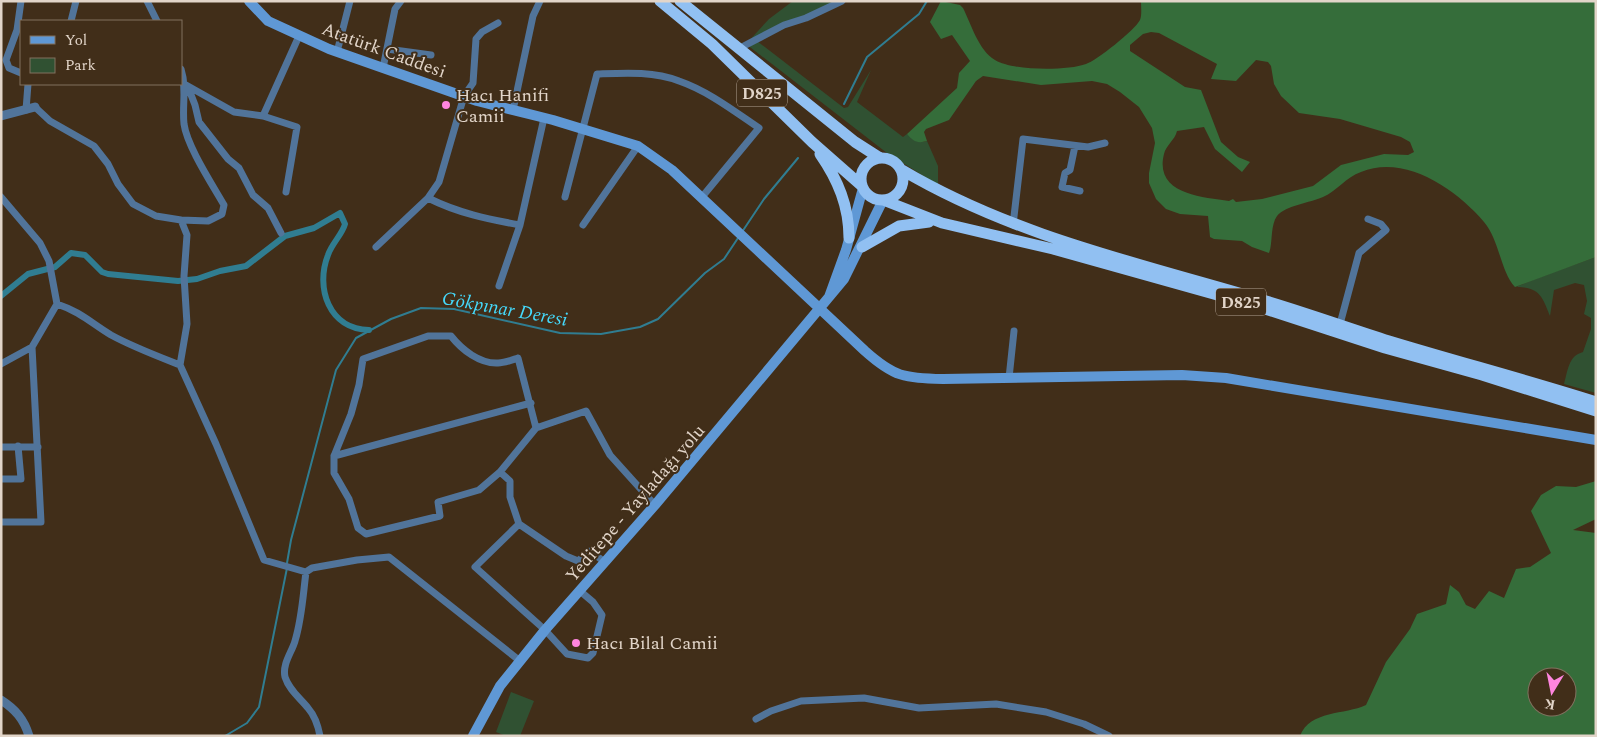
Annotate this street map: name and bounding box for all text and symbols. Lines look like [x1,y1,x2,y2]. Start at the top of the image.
street label: Atatürk Caddesi [318,15,450,85]
legend [20,20,182,85]
text: Yol [65,29,87,52]
text: Park [65,54,96,77]
road number: D825 [737,80,787,106]
place label: Hacı Hanifi Camii [456,82,549,130]
marker: Hacı Hanifi Camii [440,99,452,111]
water label: Gökpınar Deresi [440,284,570,335]
road number: D825 [1216,288,1266,316]
street label: Yeditepe - Yayladağı yolu [559,418,712,588]
place label: Hacı Bilal Camii [586,630,718,657]
marker: Hacı Bilal Camii [570,637,582,649]
north arrow [1527,667,1577,717]
text: K [1543,693,1557,716]

